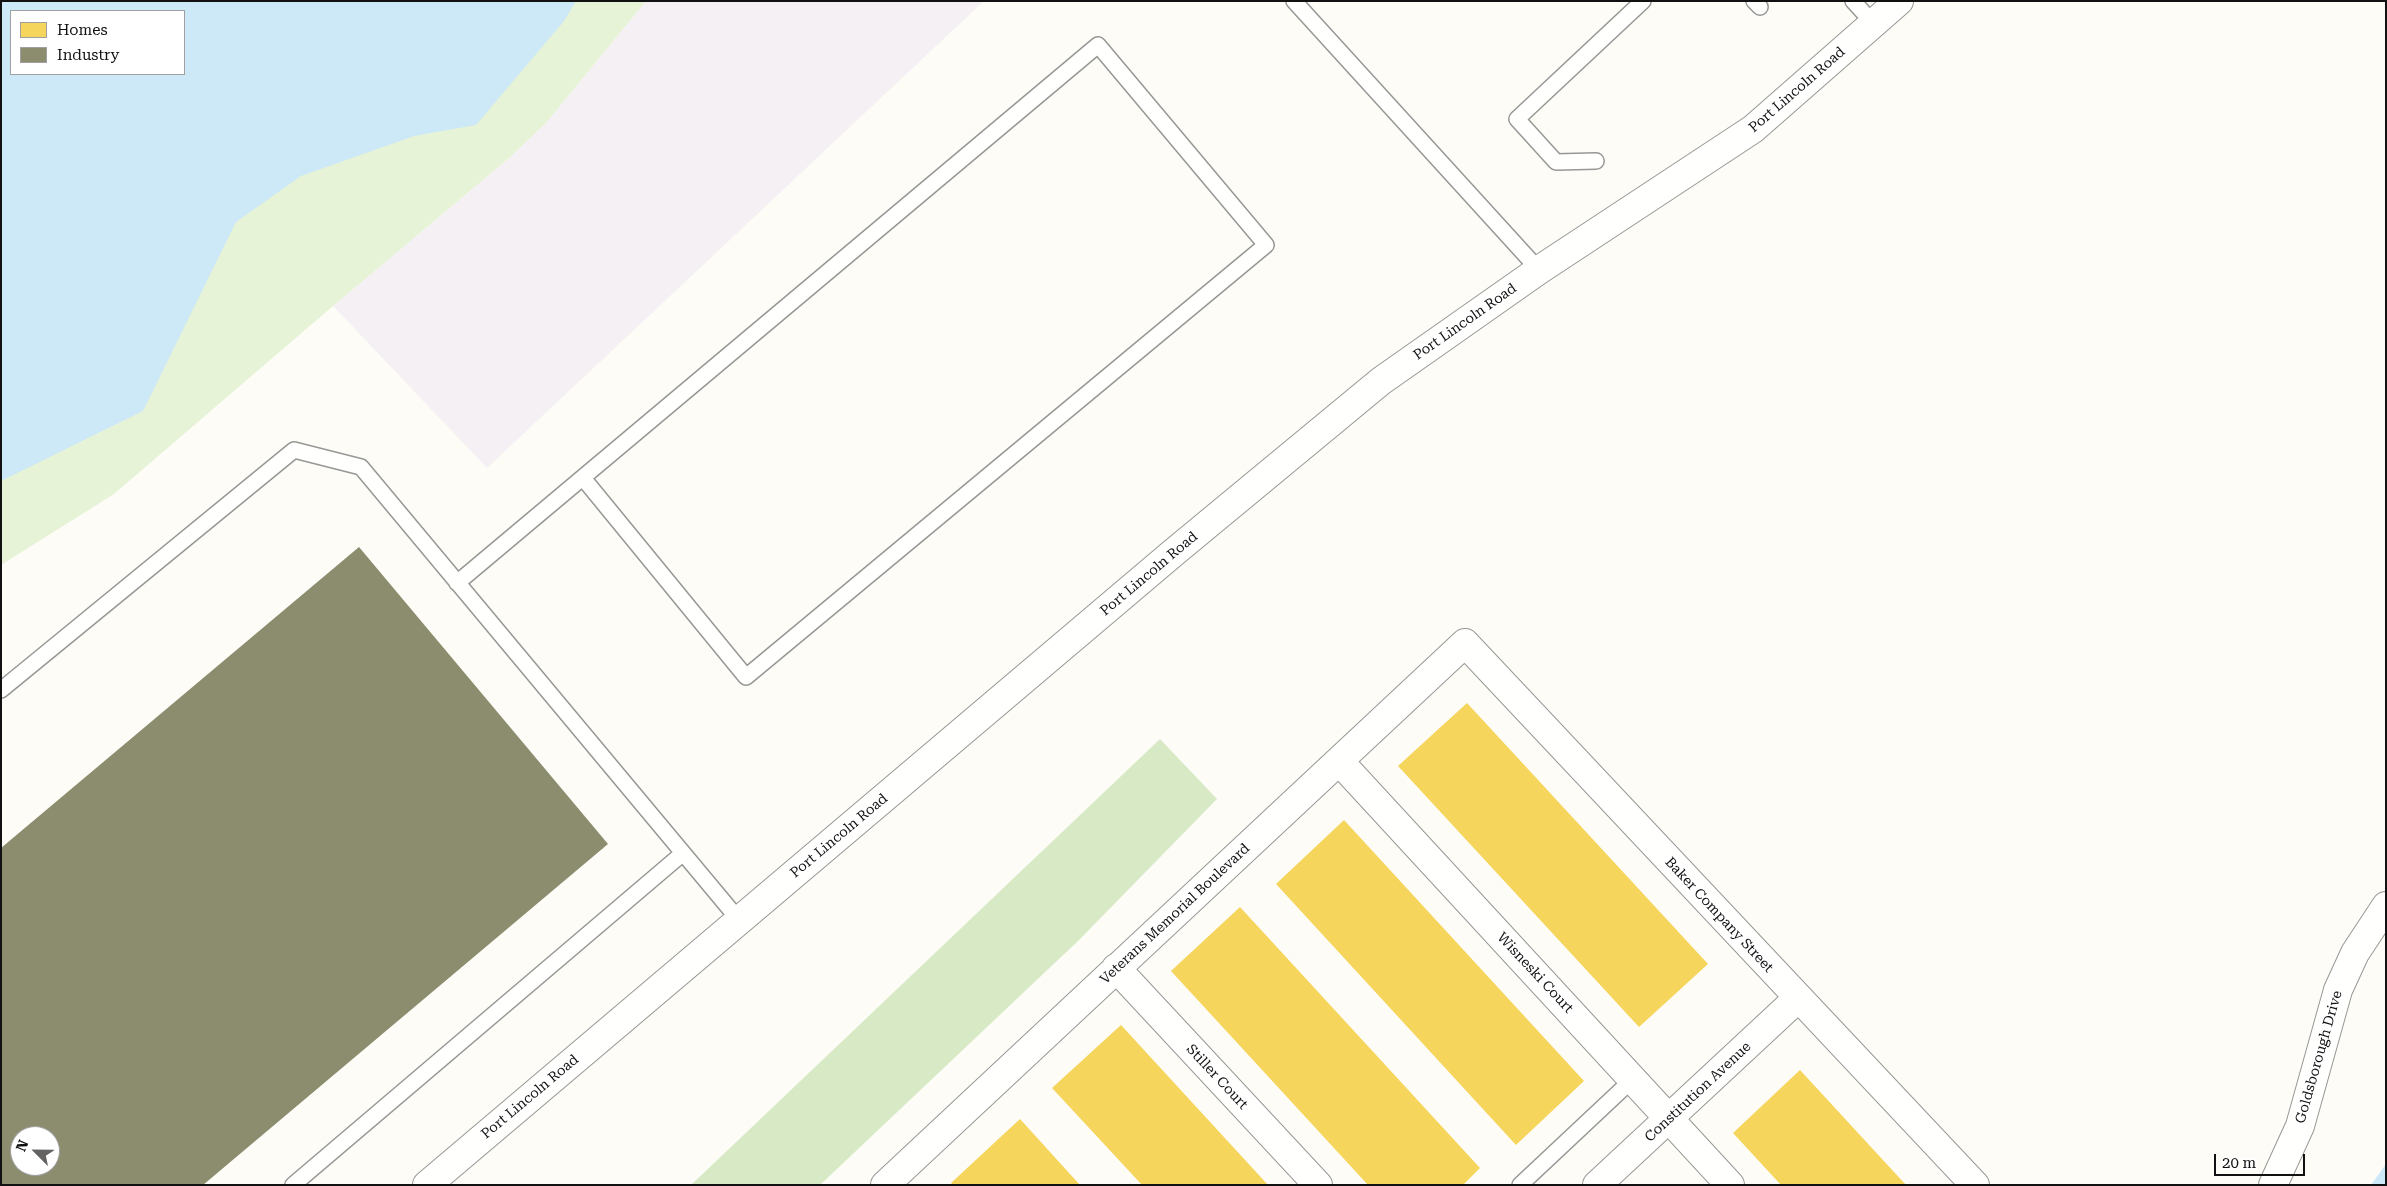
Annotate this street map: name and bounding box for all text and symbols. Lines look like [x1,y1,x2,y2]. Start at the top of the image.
legend [10,10,185,75]
text: Homes [57,21,108,39]
street label: Port Lincoln Road [1745,44,1849,136]
text: Industry [57,46,119,64]
street label: Port Lincoln Road [1410,280,1520,364]
street label: Port Lincoln Road [1097,528,1201,620]
street label: Port Lincoln Road [787,790,891,882]
street label: Veterans Memorial Boulevard [1097,840,1253,988]
street label: Baker Company Street [1661,854,1777,976]
street label: Wisneski Court [1493,929,1577,1017]
street label: Goldsborough Drive [2292,989,2346,1125]
street label: Constitution Avenue [1641,1038,1755,1146]
street label: Stiller Court [1183,1041,1251,1113]
street label: Port Lincoln Road [478,1051,582,1143]
north arrow [10,1126,60,1176]
text: N [13,1137,32,1154]
scale bar [2217,1144,2308,1176]
text: 20 m [2222,1154,2256,1172]

